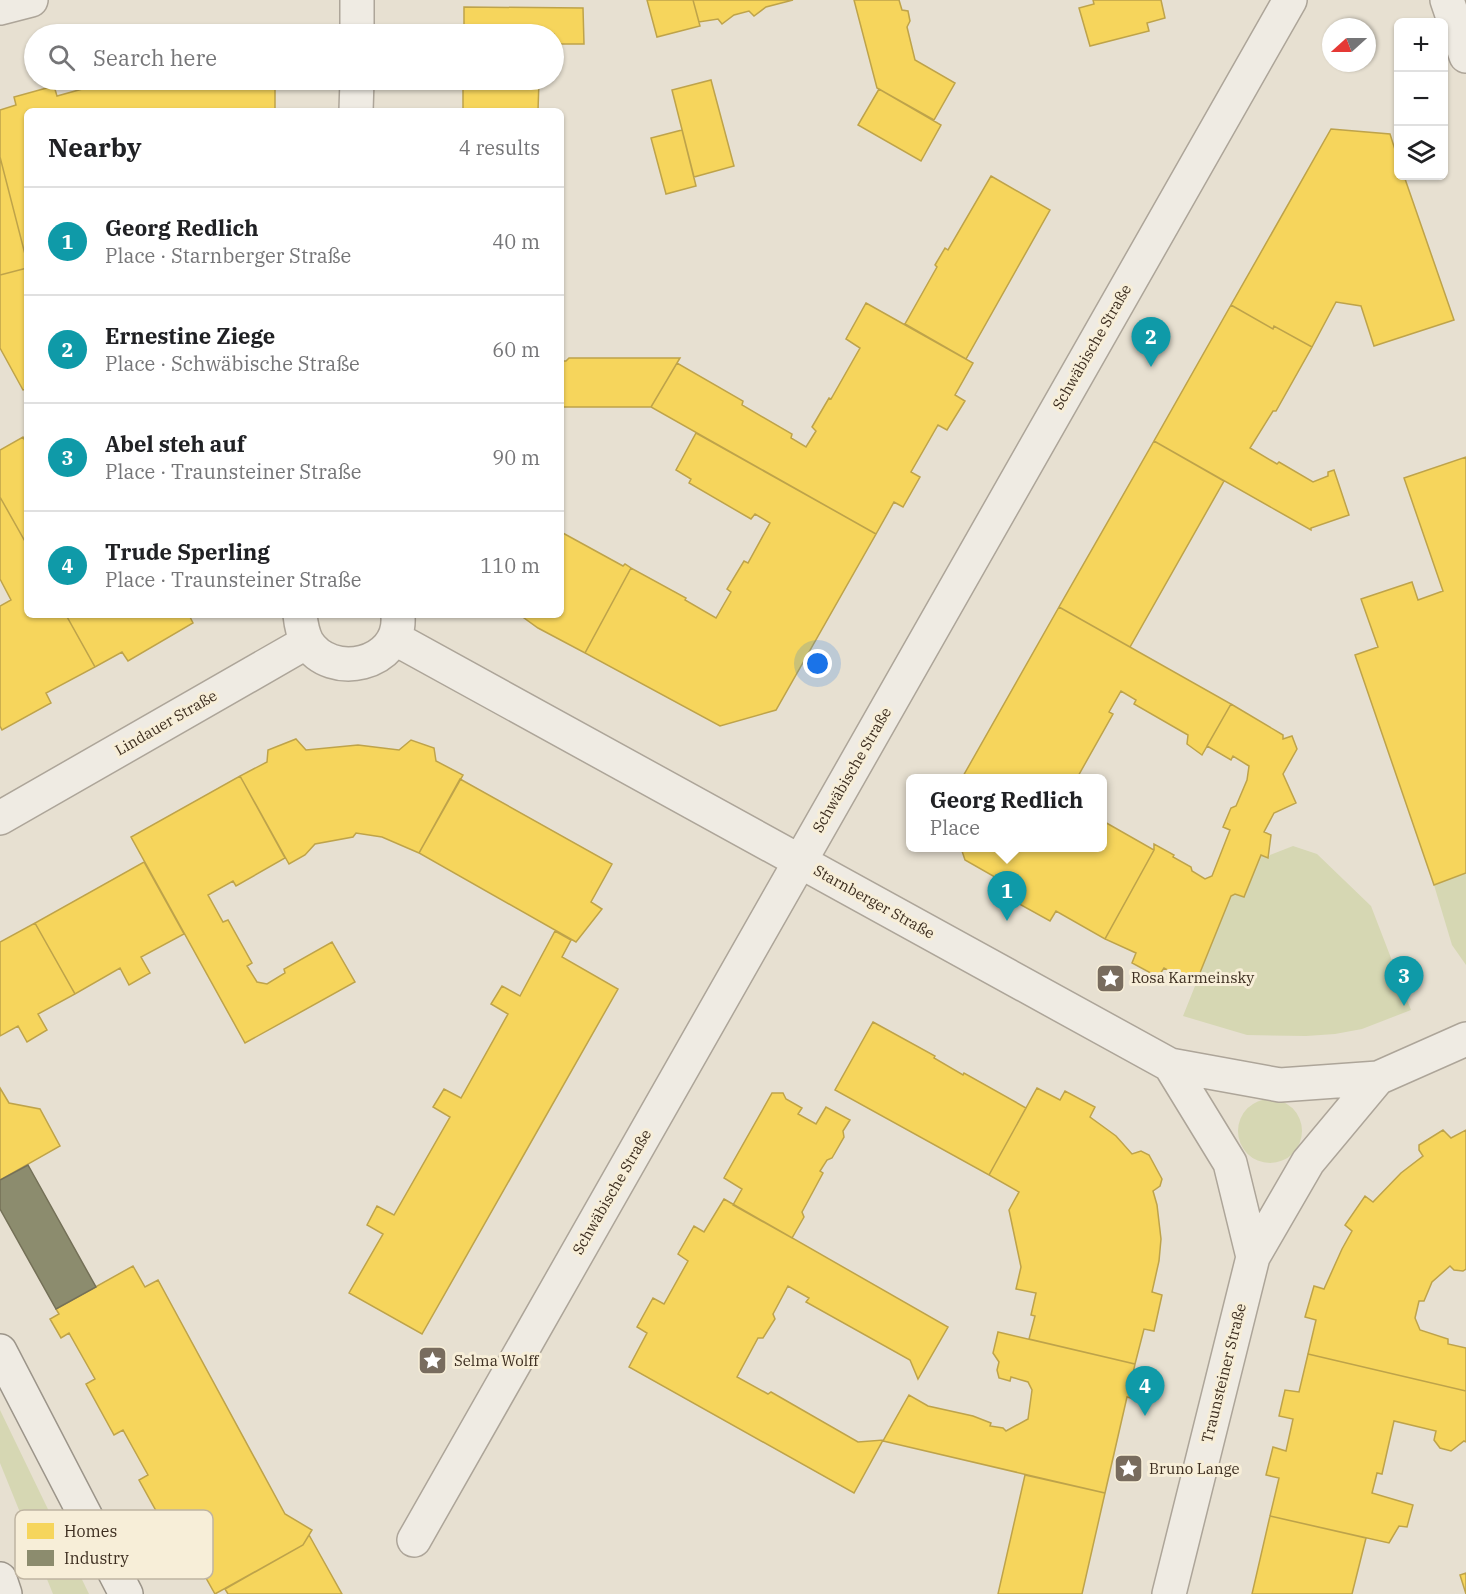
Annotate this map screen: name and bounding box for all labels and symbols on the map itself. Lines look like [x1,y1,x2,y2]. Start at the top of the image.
north arrow [1322,18,1376,72]
street label: Schwäbische Straße [1048,281,1135,413]
pin: 2 [1132,318,1170,367]
your location [803,649,832,678]
street label: Lindauer Straße [111,686,220,759]
street label: Schwäbische Straße [808,704,895,836]
street label: Starnberger Straße [811,860,938,943]
pin: 1 [988,872,1026,921]
pin: 3 [1384,956,1424,1006]
place icon: Rosa Karmeinsky [1094,962,1126,994]
place label: Rosa Karmeinsky [1131,968,1254,987]
street label: Schwäbische Straße [568,1126,655,1258]
street label: Traunsteiner Straße [1197,1301,1250,1444]
place icon: Selma Wolff [417,1345,449,1377]
place label: Selma Wolff [454,1351,539,1370]
pin: 4 [1126,1366,1164,1416]
place icon: Bruno Lange [1112,1453,1144,1485]
place label: Bruno Lange [1149,1459,1240,1478]
legend [15,1510,213,1579]
text: Homes [64,1521,117,1541]
text: Industry [64,1548,129,1568]

